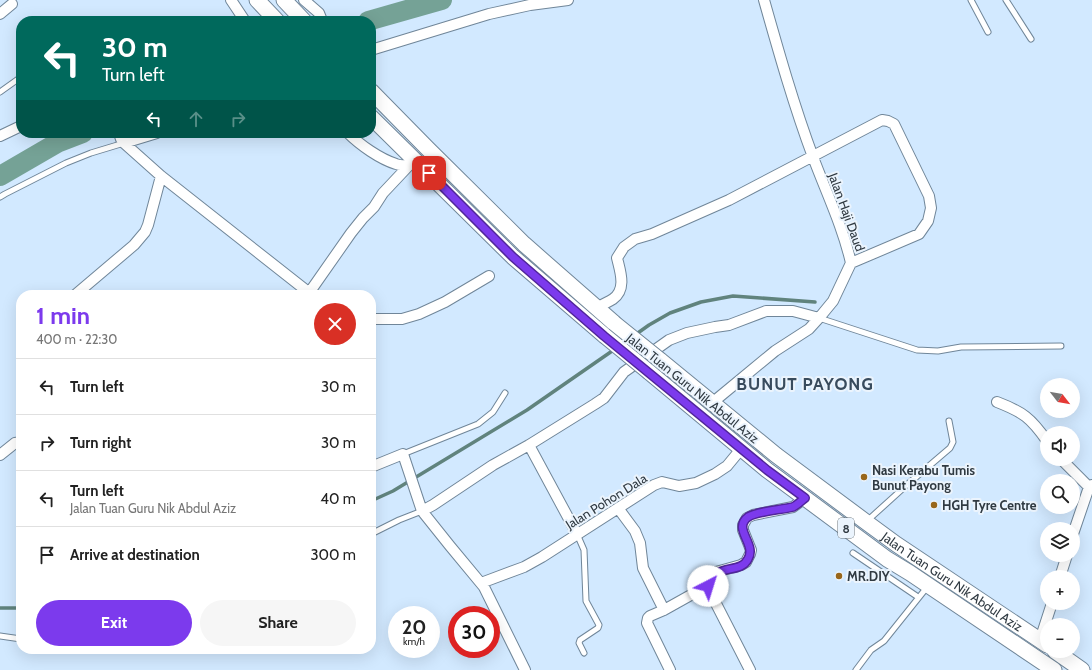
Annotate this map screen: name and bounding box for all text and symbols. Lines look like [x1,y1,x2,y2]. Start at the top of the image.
text: 30 m [102,30,168,64]
icon: left [36,32,88,84]
text: Turn left [102,64,165,86]
icon: left [143,108,165,130]
icon: ahead [185,108,207,130]
icon: right [227,108,249,130]
pin [412,156,446,190]
icon: arrive [418,162,440,184]
street label: Jalan Haji Daud [824,170,869,254]
text: 1 min [36,301,90,330]
button: close [314,303,356,345]
street label: Jalan Tuan Guru Nik Abdul Aziz [623,329,763,446]
text: 400 m · 22:30 [36,331,117,347]
district label: BUNUT PAYONG [736,374,874,394]
icon: left [36,376,58,398]
text: Turn left [70,378,124,396]
text: 30 m [321,378,356,396]
north arrow [1040,378,1080,418]
map controls [1040,378,1080,658]
button: sound [1040,426,1080,466]
icon: right [36,432,58,454]
text: Turn right [70,434,131,452]
text: 30 m [321,434,356,452]
place label: Nasi Kerabu Tumis Bunut Payong [872,462,975,493]
street label: Jalan Pohon Dala [562,469,650,533]
marker: Nasi Kerabu Tumis Bunut Payong [859,472,869,482]
button: search [1040,474,1080,514]
text: Turn left [70,482,124,500]
icon: left [36,488,58,510]
text: 40 m [320,490,356,508]
place label: HGH Tyre Centre [942,497,1037,513]
text: Jalan Tuan Guru Nik Abdul Aziz [70,500,236,516]
marker: HGH Tyre Centre [929,500,939,510]
road number: 8 [838,518,854,538]
button: layers [1040,522,1080,562]
street label: Jalan Tuan Guru Nik Abdul Aziz [878,528,1026,634]
icon: arrive [36,544,58,566]
text: Arrive at destination [70,546,200,564]
text: 300 m [310,546,356,564]
position arrow [687,565,729,607]
place label: MR.DIY [847,568,890,584]
button: + [1040,570,1080,610]
marker: MR.DIY [834,571,844,581]
button: Exit [36,600,192,646]
button: Share [200,600,356,646]
speed limit sign: 30 [448,606,500,658]
text: 20 [402,615,426,639]
button: − [1040,618,1080,658]
text: km/h [403,635,425,648]

